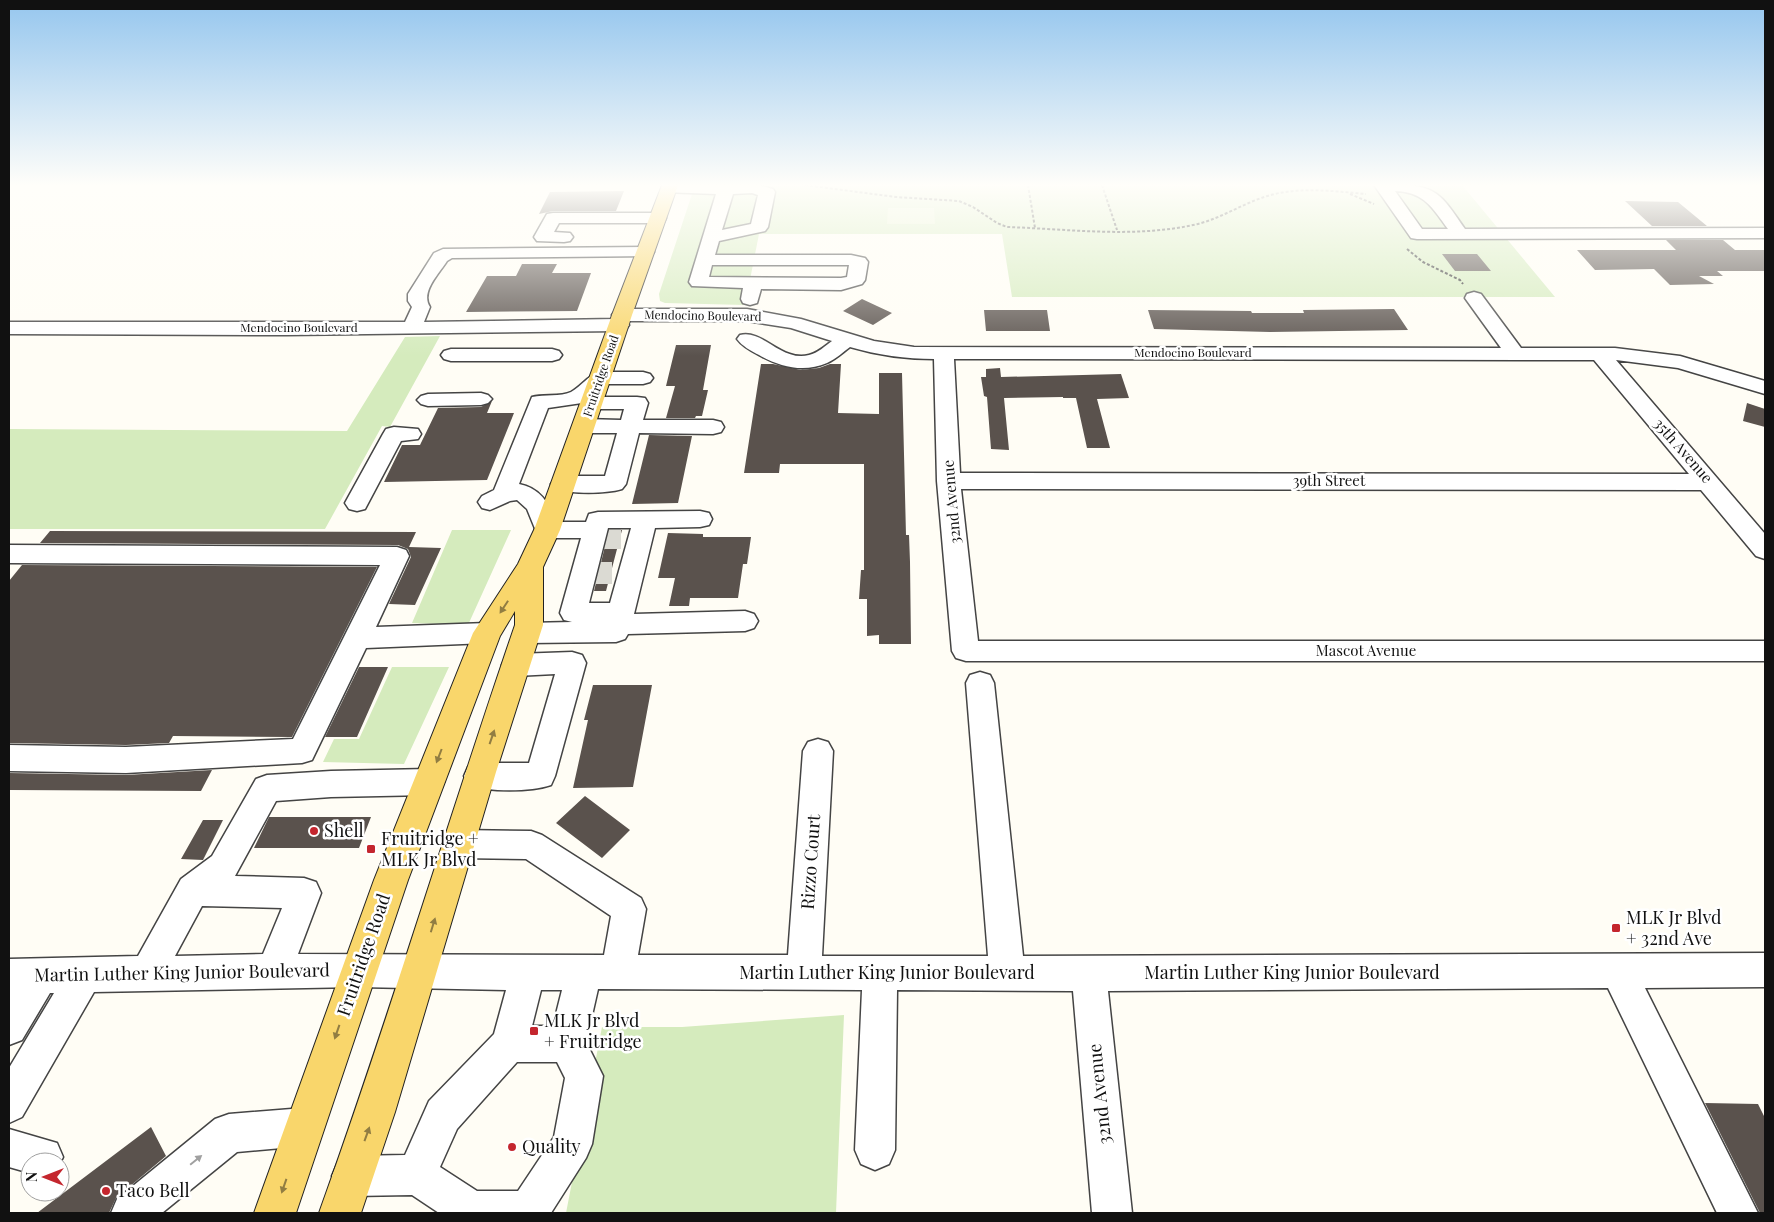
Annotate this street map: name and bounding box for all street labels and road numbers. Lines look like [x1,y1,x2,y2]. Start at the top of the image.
street label: Mendocino Boulevard [644,306,762,324]
street label: Mendocino Boulevard [240,319,358,335]
street label: Fruitridge Road [579,333,622,419]
street label: Mendocino Boulevard [1134,344,1252,360]
street label: 35th Avenue [1650,414,1717,487]
street label: 32nd Avenue [937,459,965,545]
street label: 39th Street [1293,470,1366,490]
street label: Mascot Avenue [1316,640,1416,660]
street label: Rizzo Court [795,813,825,910]
street label: Fruitridge Road [331,890,395,1019]
street label: Martin Luther King Junior Boulevard [34,957,331,987]
street label: Martin Luther King Junior Boulevard [739,960,1035,984]
street label: Martin Luther King Junior Boulevard [1144,960,1440,984]
street label: 32nd Avenue [1082,1043,1116,1146]

